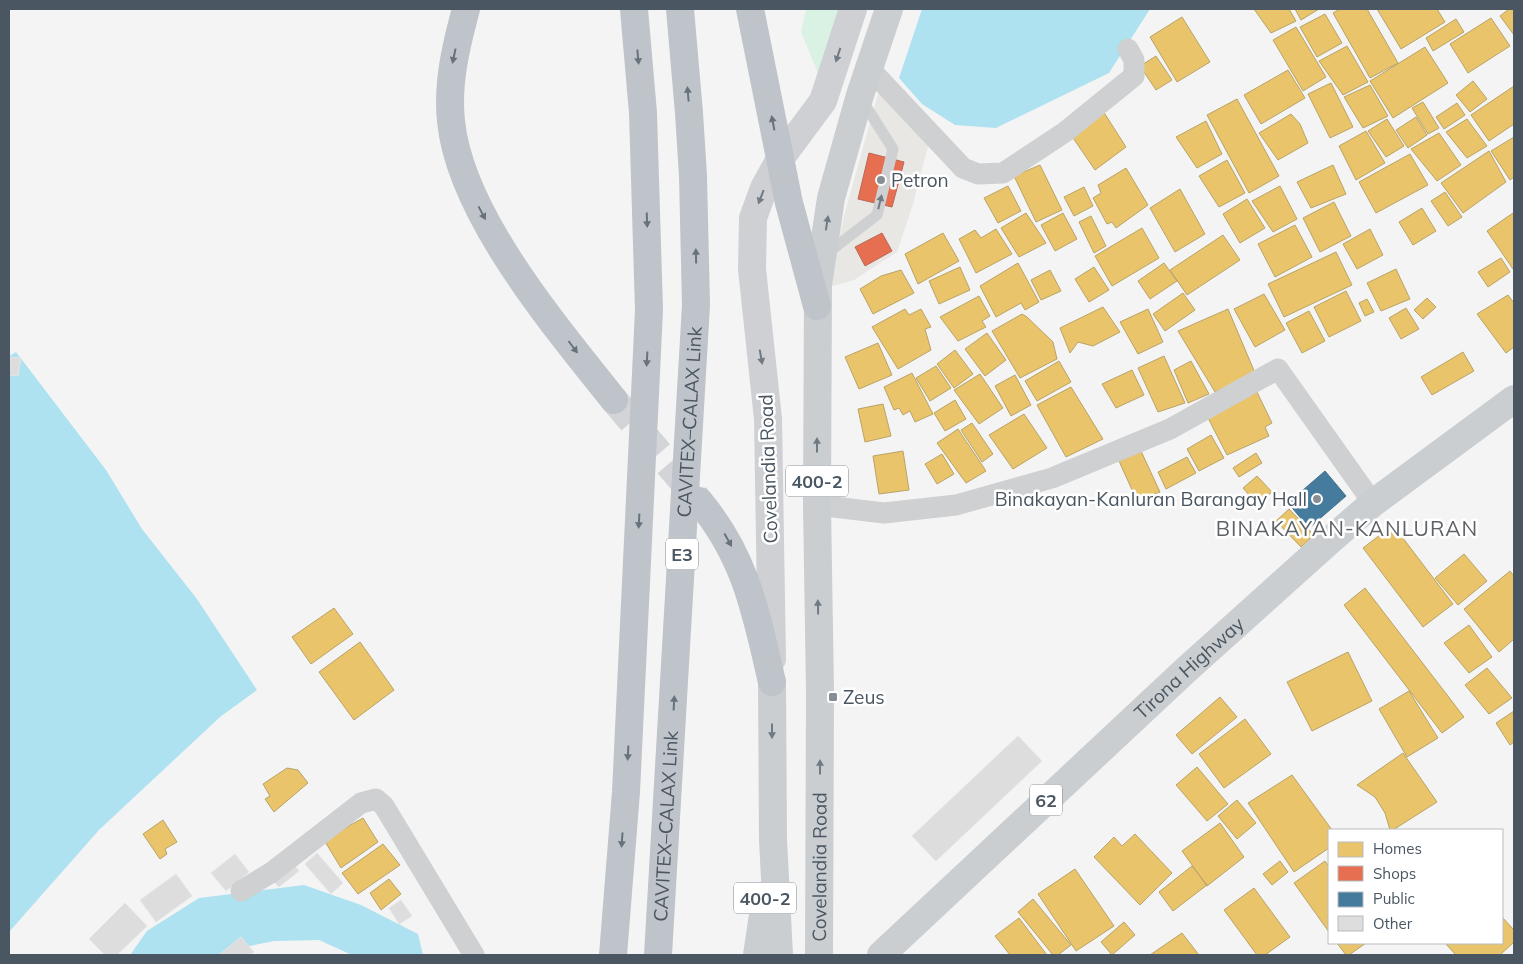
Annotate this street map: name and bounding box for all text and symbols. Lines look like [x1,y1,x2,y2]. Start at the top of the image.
one-way arrow [833,48,841,63]
one-way arrow [450,49,458,65]
one-way arrow [634,50,642,66]
one-way arrow [683,86,691,102]
one-way arrow [769,115,777,130]
place label: Petron [891,168,949,192]
marker: Petron [875,174,887,186]
one-way arrow [757,189,764,204]
one-way arrow [876,194,884,209]
one-way arrow [478,205,486,220]
one-way arrow [644,212,652,228]
one-way arrow [823,215,831,231]
one-way arrow [692,248,700,264]
street label: CAVITEX–CALAX Link [672,326,707,518]
one-way arrow [567,340,578,353]
one-way arrow [757,349,765,365]
one-way arrow [643,351,651,367]
street label: Covelandia Road [753,394,783,544]
one-way arrow [813,436,821,452]
road number: 400-2 [786,466,848,496]
place label: Binakayan-Kanluran Barangay Hall [995,487,1307,511]
marker: Binakayan-Kanluran Barangay Hall [1311,493,1323,505]
one-way arrow [635,513,643,529]
district label: BINAKAYAN-KANLURAN [1216,515,1478,541]
one-way arrow [723,534,732,547]
road number: E3 [666,538,698,570]
one-way arrow [814,599,822,615]
street label: Tirona Highway [1129,612,1249,724]
place label: Zeus [843,685,885,709]
marker: Zeus [827,691,839,703]
one-way arrow [670,694,678,710]
one-way arrow [768,723,776,739]
street label: CAVITEX–CALAX Link [648,730,683,922]
one-way arrow [623,746,631,762]
one-way arrow [816,758,824,774]
road number: 62 [1030,784,1062,816]
street label: Covelandia Road [807,792,832,942]
legend [1328,829,1503,944]
one-way arrow [618,832,626,848]
text: Homes [1373,839,1422,858]
text: Shops [1373,864,1416,883]
road number: 400-2 [734,882,796,914]
text: Public [1373,889,1415,908]
text: Other [1373,914,1413,933]

